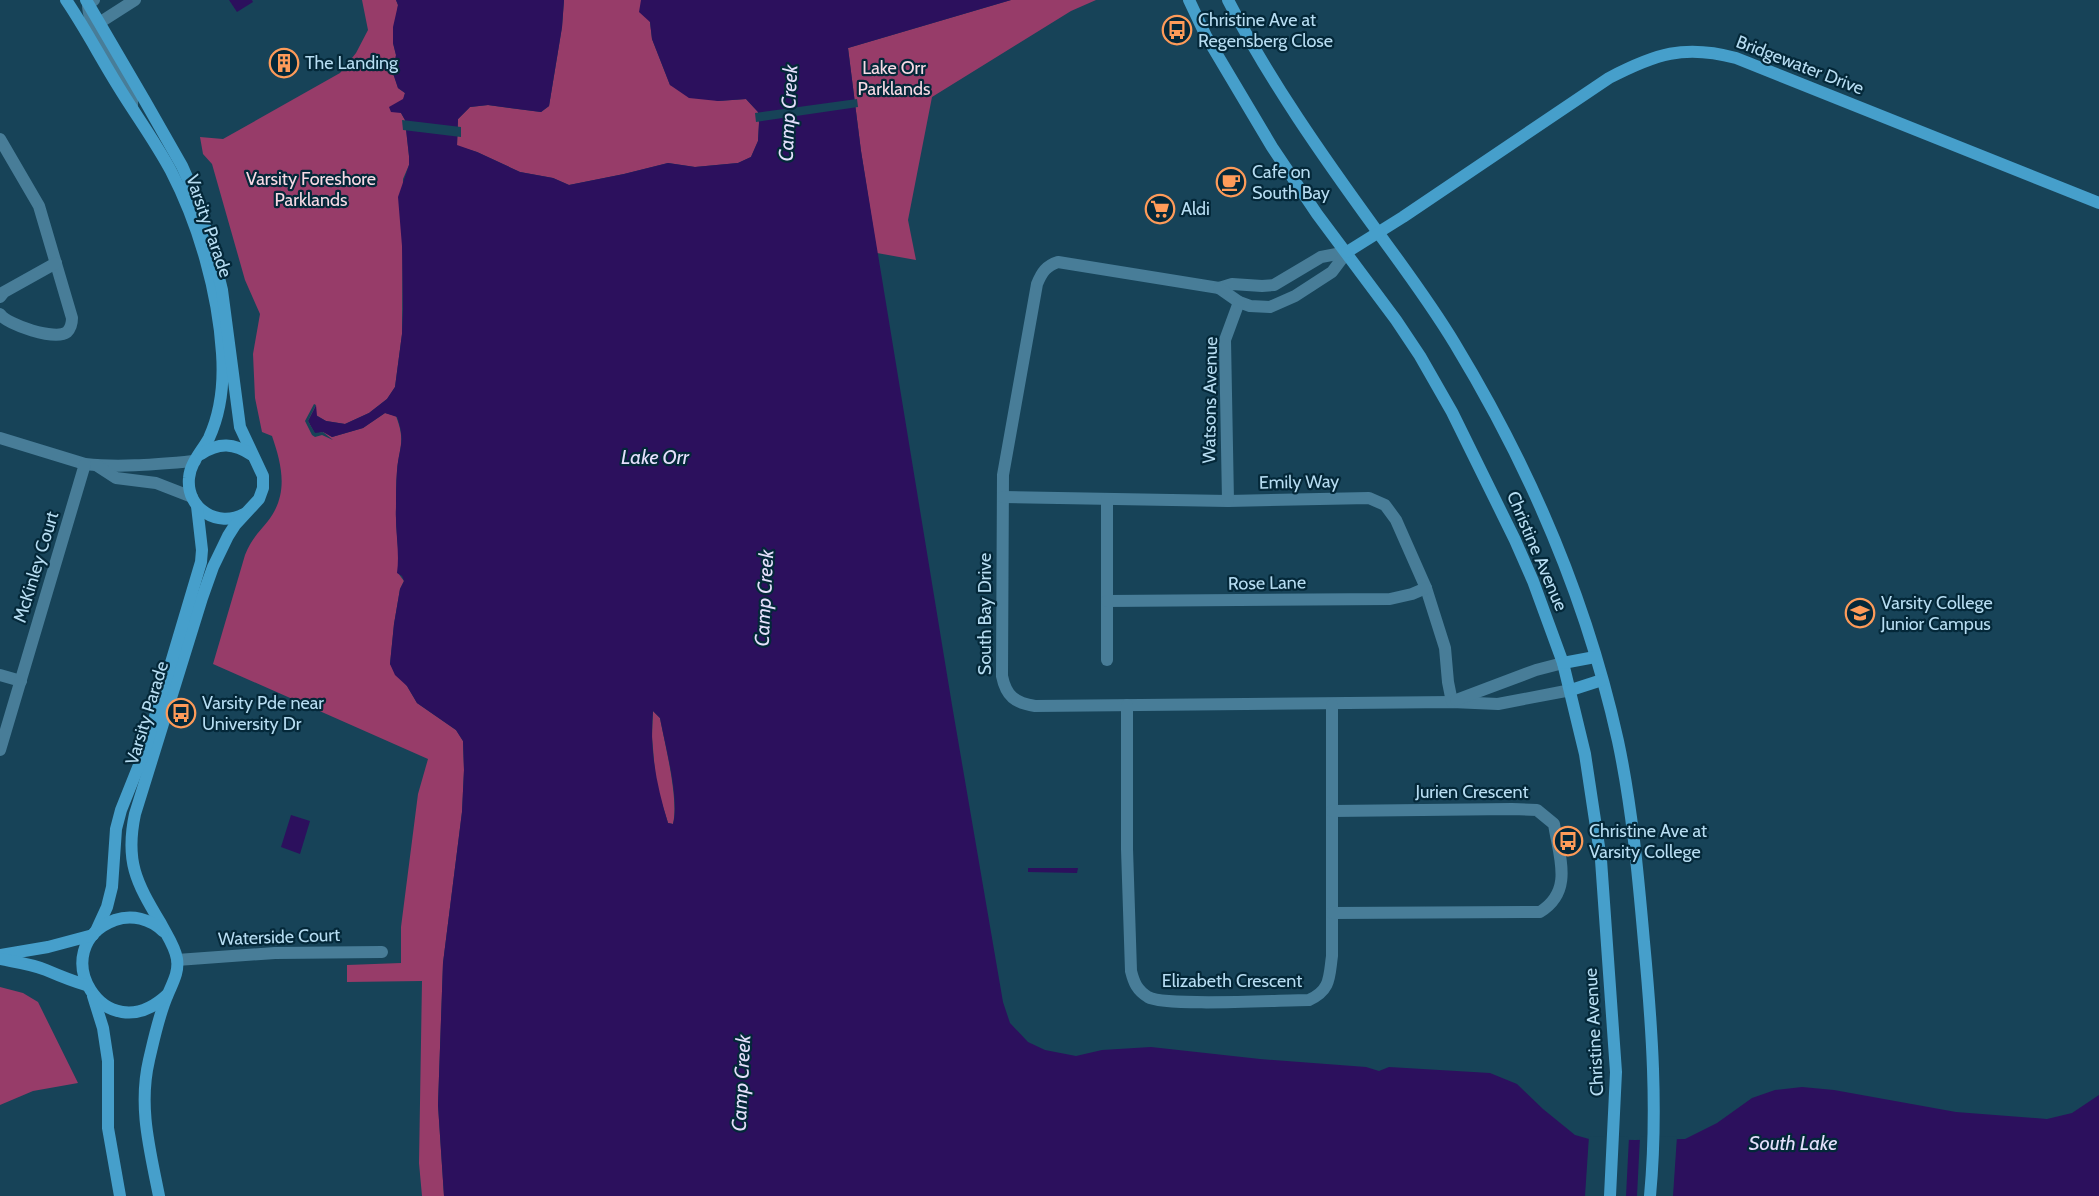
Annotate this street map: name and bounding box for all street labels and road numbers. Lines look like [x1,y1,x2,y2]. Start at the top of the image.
street label: Bridgewater Drive [1733,31,1867,99]
street label: Varsity Parade [181,172,237,280]
street label: Watsons Avenue [1198,336,1222,464]
street label: Emily Way [1259,470,1339,494]
street label: Christine Avenue [1502,488,1572,614]
street label: McKinley Court [9,509,63,625]
street label: South Bay Drive [974,553,996,675]
street label: Rose Lane [1228,571,1306,595]
street label: Varsity Parade [121,659,173,767]
street label: Jurien Crescent [1415,781,1529,803]
street label: Waterside Court [218,924,340,950]
street label: Christine Avenue [1580,967,1608,1097]
street label: Elizabeth Crescent [1162,970,1302,992]

